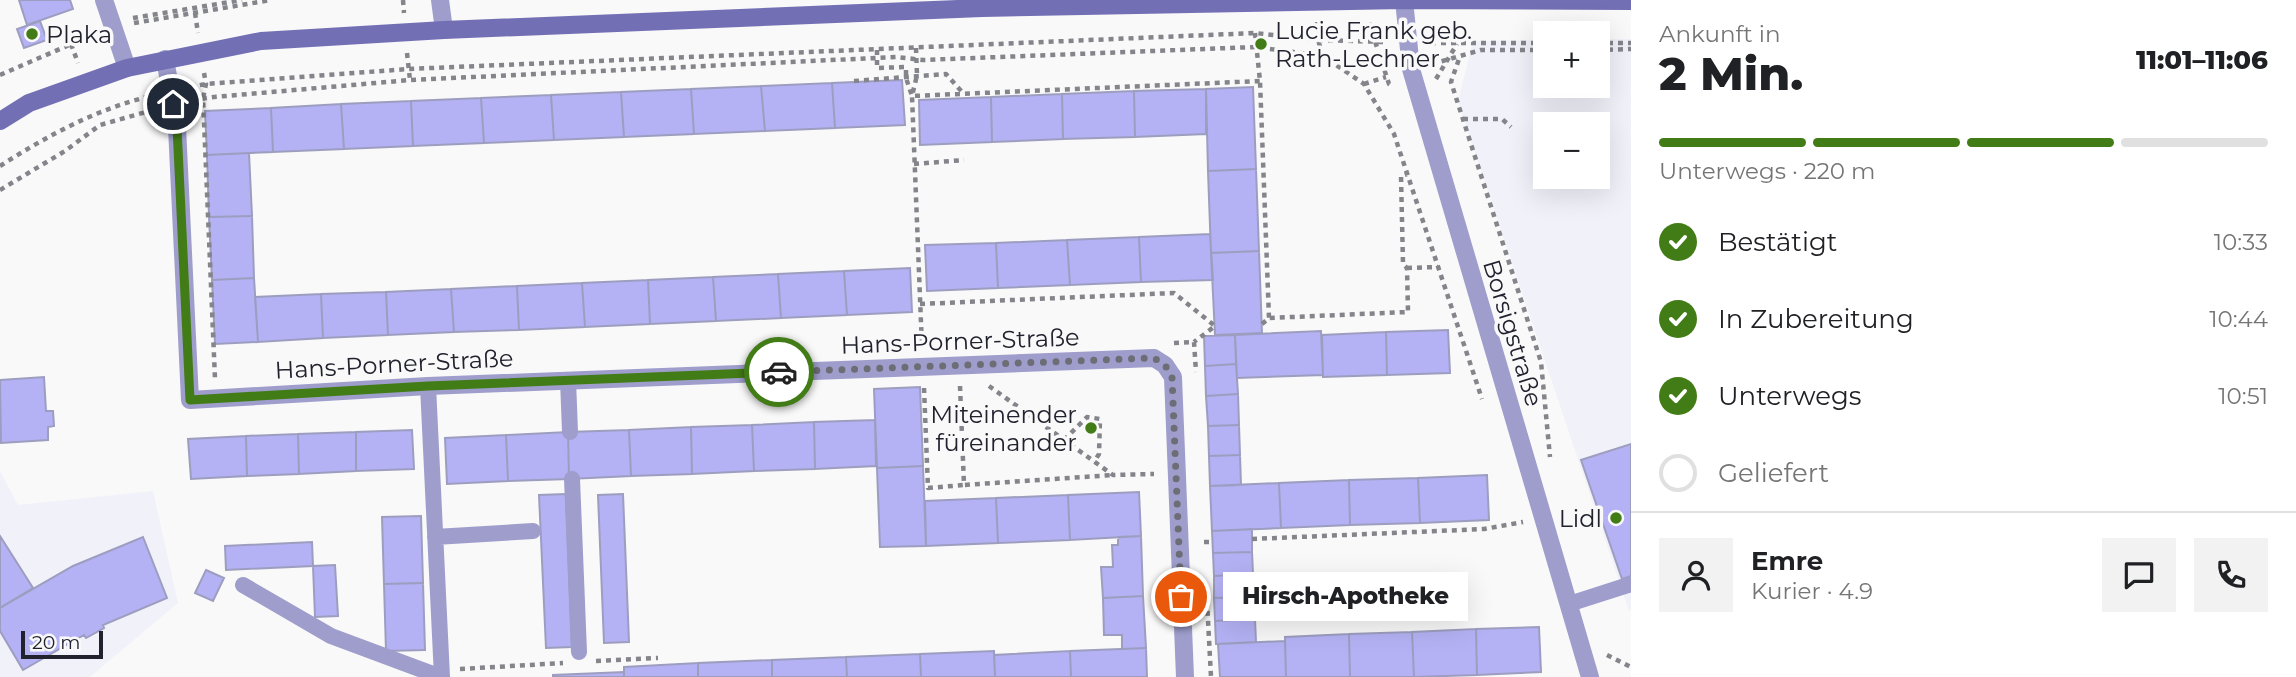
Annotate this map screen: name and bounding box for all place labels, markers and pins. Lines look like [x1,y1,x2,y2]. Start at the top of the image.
place label: Lucie Frank geb. Rath-Lechner [1275,16,1472,73]
place label: Plaka [46,20,112,49]
marker: Plaka [24,26,40,42]
marker: Lucie Frank geb. Rath-Lechner [1253,36,1269,52]
pin [143,74,203,134]
place label: Miteinender füreinander [930,400,1077,457]
marker: Miteinender füreinander [1083,420,1099,436]
place label: Lidl [1559,504,1602,533]
marker: Lidl [1608,510,1624,526]
pin [1151,567,1211,627]
callout: Hirsch-Apotheke [1223,572,1468,622]

